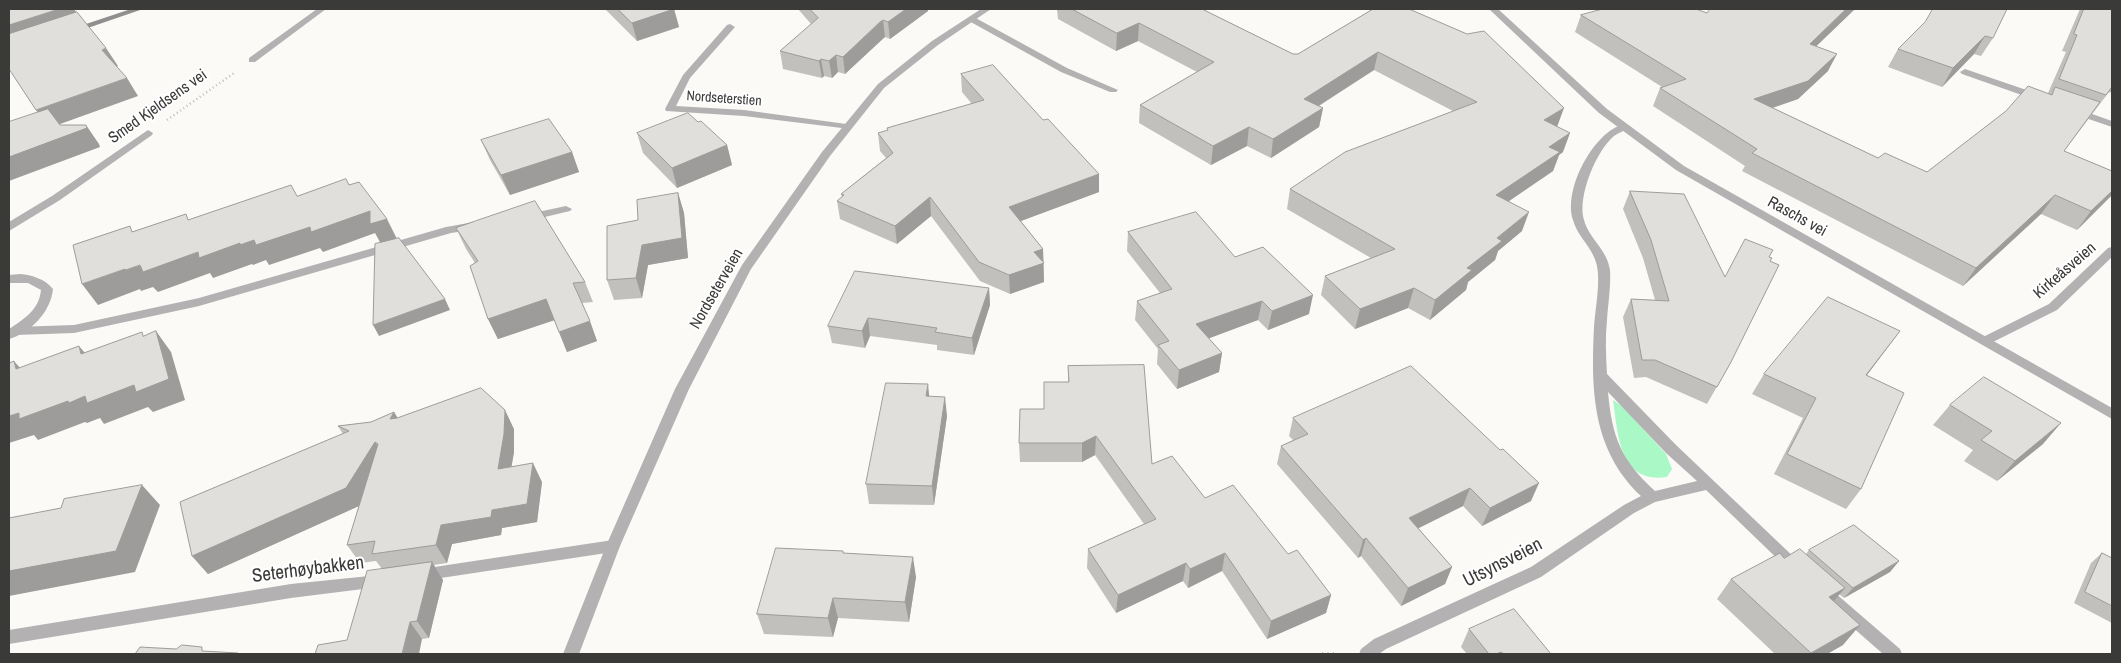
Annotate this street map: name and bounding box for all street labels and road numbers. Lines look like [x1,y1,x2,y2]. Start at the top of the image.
street label: Smed Kjeldsens vei [105,66,211,148]
street label: Nordseterstien [686,88,762,110]
street label: Raschs vei [1764,193,1830,241]
street label: Kirkeåsveien [2030,239,2100,303]
street label: Nordseterveien [686,245,748,333]
street label: Utsynsveien [1460,533,1546,593]
street label: Seterhøybakken [251,552,365,588]

